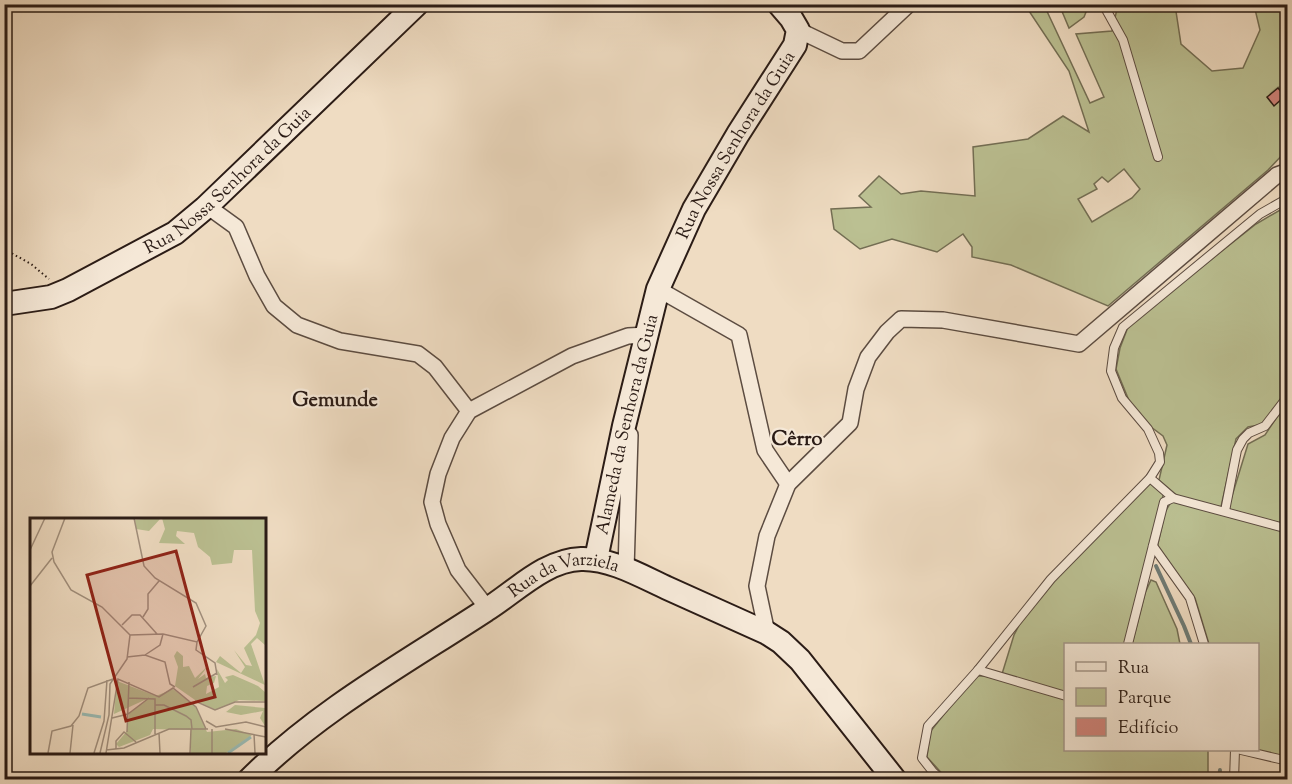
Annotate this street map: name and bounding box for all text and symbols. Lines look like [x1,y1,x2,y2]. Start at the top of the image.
street label: Rua Nossa Senhora da Guia [671,47,803,244]
street label: Rua Nossa Senhora da Guia [140,101,318,262]
street label: Alameda da Senhora da Guia [590,312,666,537]
district label: Gemunde [292,387,378,416]
district label: Cêrro [772,426,822,455]
inset map [30,518,266,754]
street label: Rua da Varziela [503,548,622,605]
legend [1064,643,1259,751]
text: Rua [1118,656,1149,682]
text: Parque [1118,686,1171,712]
text: Edifício [1118,716,1179,742]

